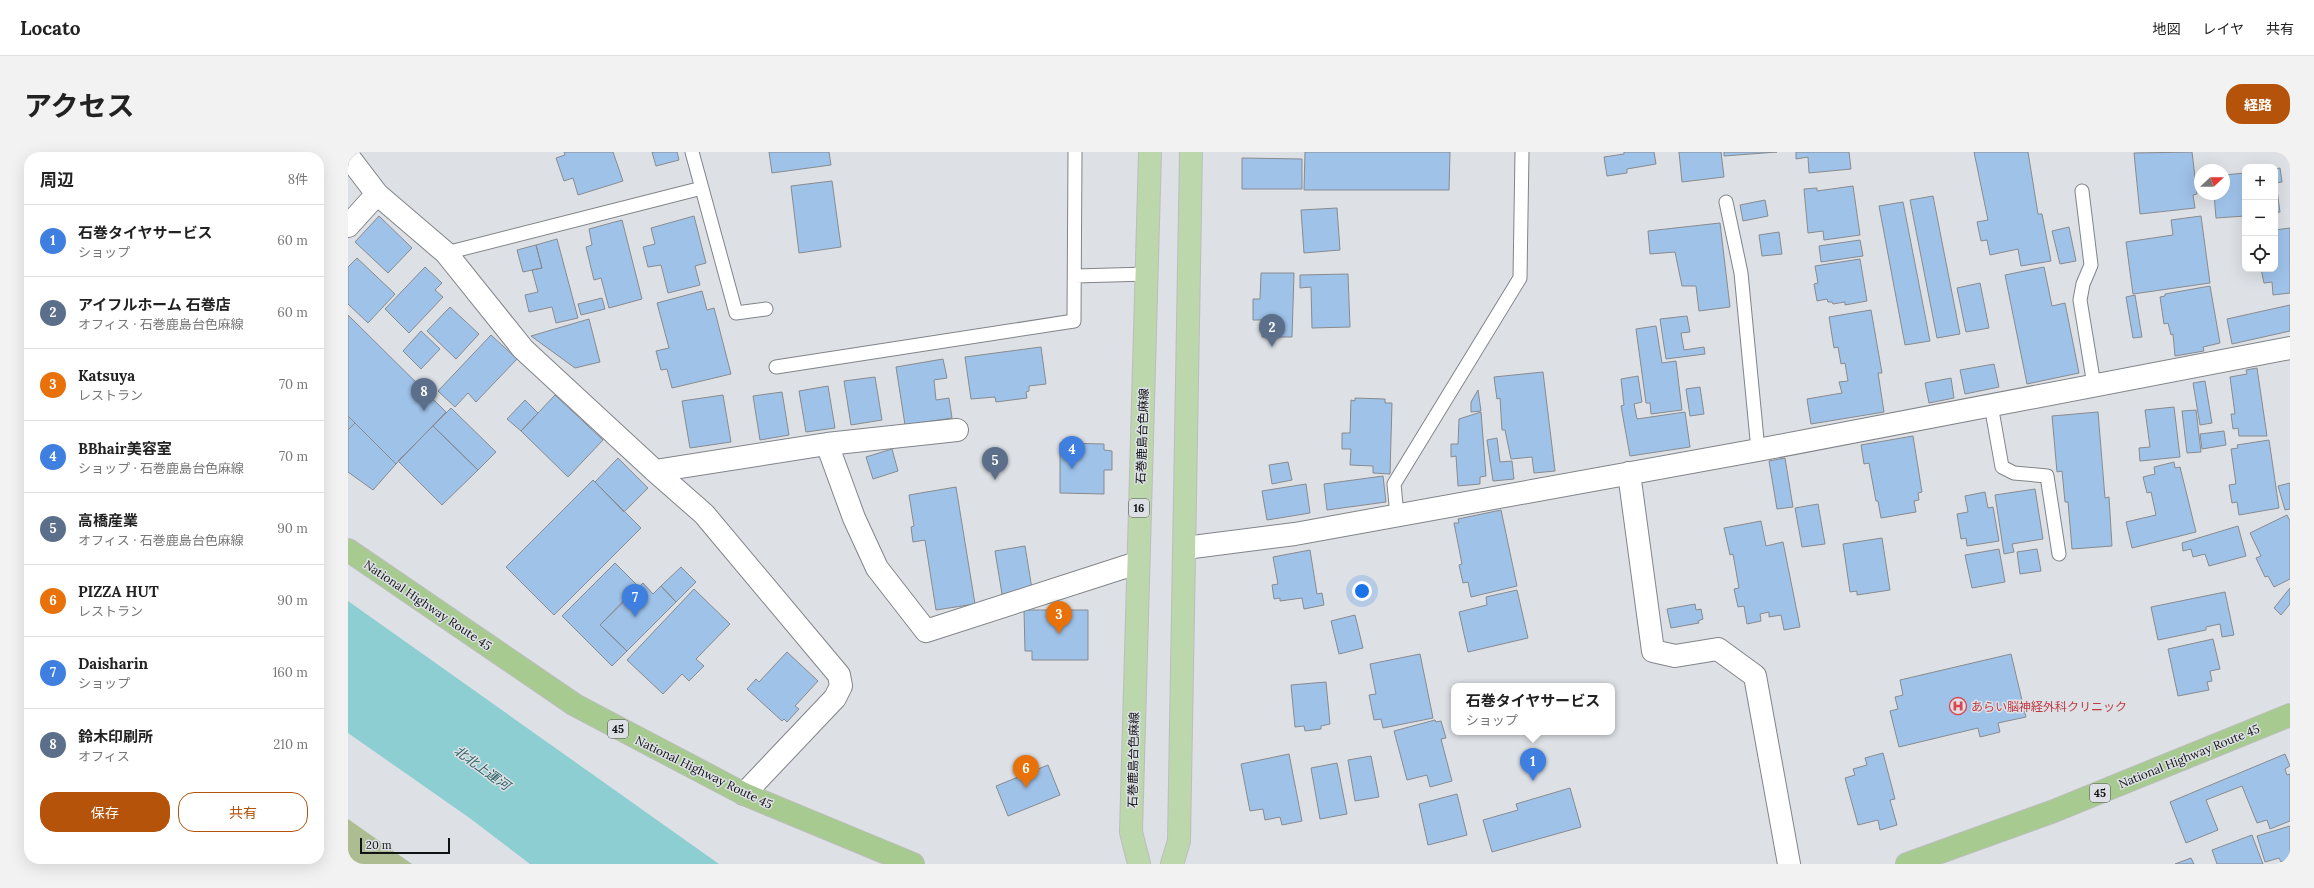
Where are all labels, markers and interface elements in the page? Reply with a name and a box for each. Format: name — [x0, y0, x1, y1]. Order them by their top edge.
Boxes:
text: Locato — [20, 16, 81, 40]
text: 地図 — [2152, 20, 2180, 38]
text: レイヤ — [2202, 20, 2244, 38]
text: 共有 — [2266, 20, 2294, 38]
button: 経路 — [2226, 84, 2290, 124]
text: アクセス — [24, 88, 135, 124]
north arrow — [2194, 164, 2230, 200]
map controls — [2242, 164, 2278, 272]
button: + — [2242, 164, 2278, 200]
text: 周辺 — [40, 169, 74, 191]
text: 8件 — [288, 171, 308, 188]
button: − — [2242, 200, 2278, 236]
text: 石巻タイヤサービス — [78, 223, 213, 242]
text: 1 — [50, 232, 56, 249]
text: 60 m — [277, 232, 308, 249]
button: locate — [2242, 236, 2278, 272]
text: ショップ — [78, 244, 130, 261]
text: アイフルホーム 石巻店 — [78, 295, 231, 314]
text: 2 — [50, 304, 56, 321]
text: 60 m — [277, 304, 308, 321]
pin: 2 — [1259, 314, 1285, 347]
text: オフィス · 石巻鹿島台色麻線 — [78, 316, 244, 333]
text: Katsuya — [78, 366, 135, 385]
text: 3 — [49, 376, 57, 393]
text: 70 m — [279, 376, 308, 393]
pin: 8 — [411, 378, 437, 411]
text: レストラン — [78, 387, 143, 404]
street label: 石巻鹿島台色麻線 — [1133, 388, 1151, 484]
pin: 4 — [1059, 436, 1085, 469]
text: BBhair美容室 — [78, 439, 172, 458]
pin: 5 — [982, 447, 1008, 480]
text: 4 — [49, 448, 57, 465]
text: 70 m — [279, 448, 308, 465]
text: ショップ · 石巻鹿島台色麻線 — [78, 460, 244, 477]
road number: 16 — [1129, 499, 1149, 517]
text: 高橋産業 — [78, 511, 138, 530]
text: 5 — [49, 520, 57, 537]
text: 90 m — [277, 520, 308, 537]
text: オフィス · 石巻鹿島台色麻線 — [78, 532, 244, 549]
street label: National Highway Route 45 — [361, 557, 495, 653]
your location — [1352, 581, 1372, 601]
text: PIZZA HUT — [78, 582, 159, 601]
pin: 7 — [622, 584, 648, 617]
text: 6 — [49, 592, 57, 609]
text: 90 m — [277, 592, 308, 609]
pin: 3 — [1046, 601, 1072, 634]
text: レストラン — [78, 603, 143, 620]
text: Daisharin — [78, 654, 148, 673]
text: 7 — [50, 664, 56, 681]
text: 160 m — [273, 664, 308, 681]
text: ショップ — [78, 675, 130, 692]
popup — [1451, 683, 1615, 735]
text: 石巻タイヤサービス — [1466, 691, 1600, 710]
hospital icon: あらい脳神経外科クリニック — [1948, 696, 1968, 716]
place label: あらい脳神経外科クリニック — [1971, 699, 2127, 714]
street label: 石巻鹿島台色麻線 — [1125, 712, 1141, 808]
text: ショップ — [1466, 712, 1518, 729]
road number: 45 — [608, 720, 628, 738]
street label: National Highway Route 45 — [2116, 721, 2262, 791]
text: 鈴木印刷所 — [78, 727, 153, 746]
street label: National Highway Route 45 — [633, 732, 775, 812]
text: 8 — [49, 736, 57, 753]
text: 210 m — [273, 736, 308, 753]
water label: 北北上運河 — [451, 742, 516, 796]
text: オフィス — [78, 748, 130, 765]
pin: 1 — [1520, 748, 1546, 781]
pin: 6 — [1013, 755, 1039, 788]
road number: 45 — [2090, 784, 2110, 802]
button: 保存 — [40, 792, 170, 832]
button: 共有 — [178, 792, 308, 832]
scale bar — [360, 836, 450, 855]
text: 20 m — [366, 838, 391, 852]

